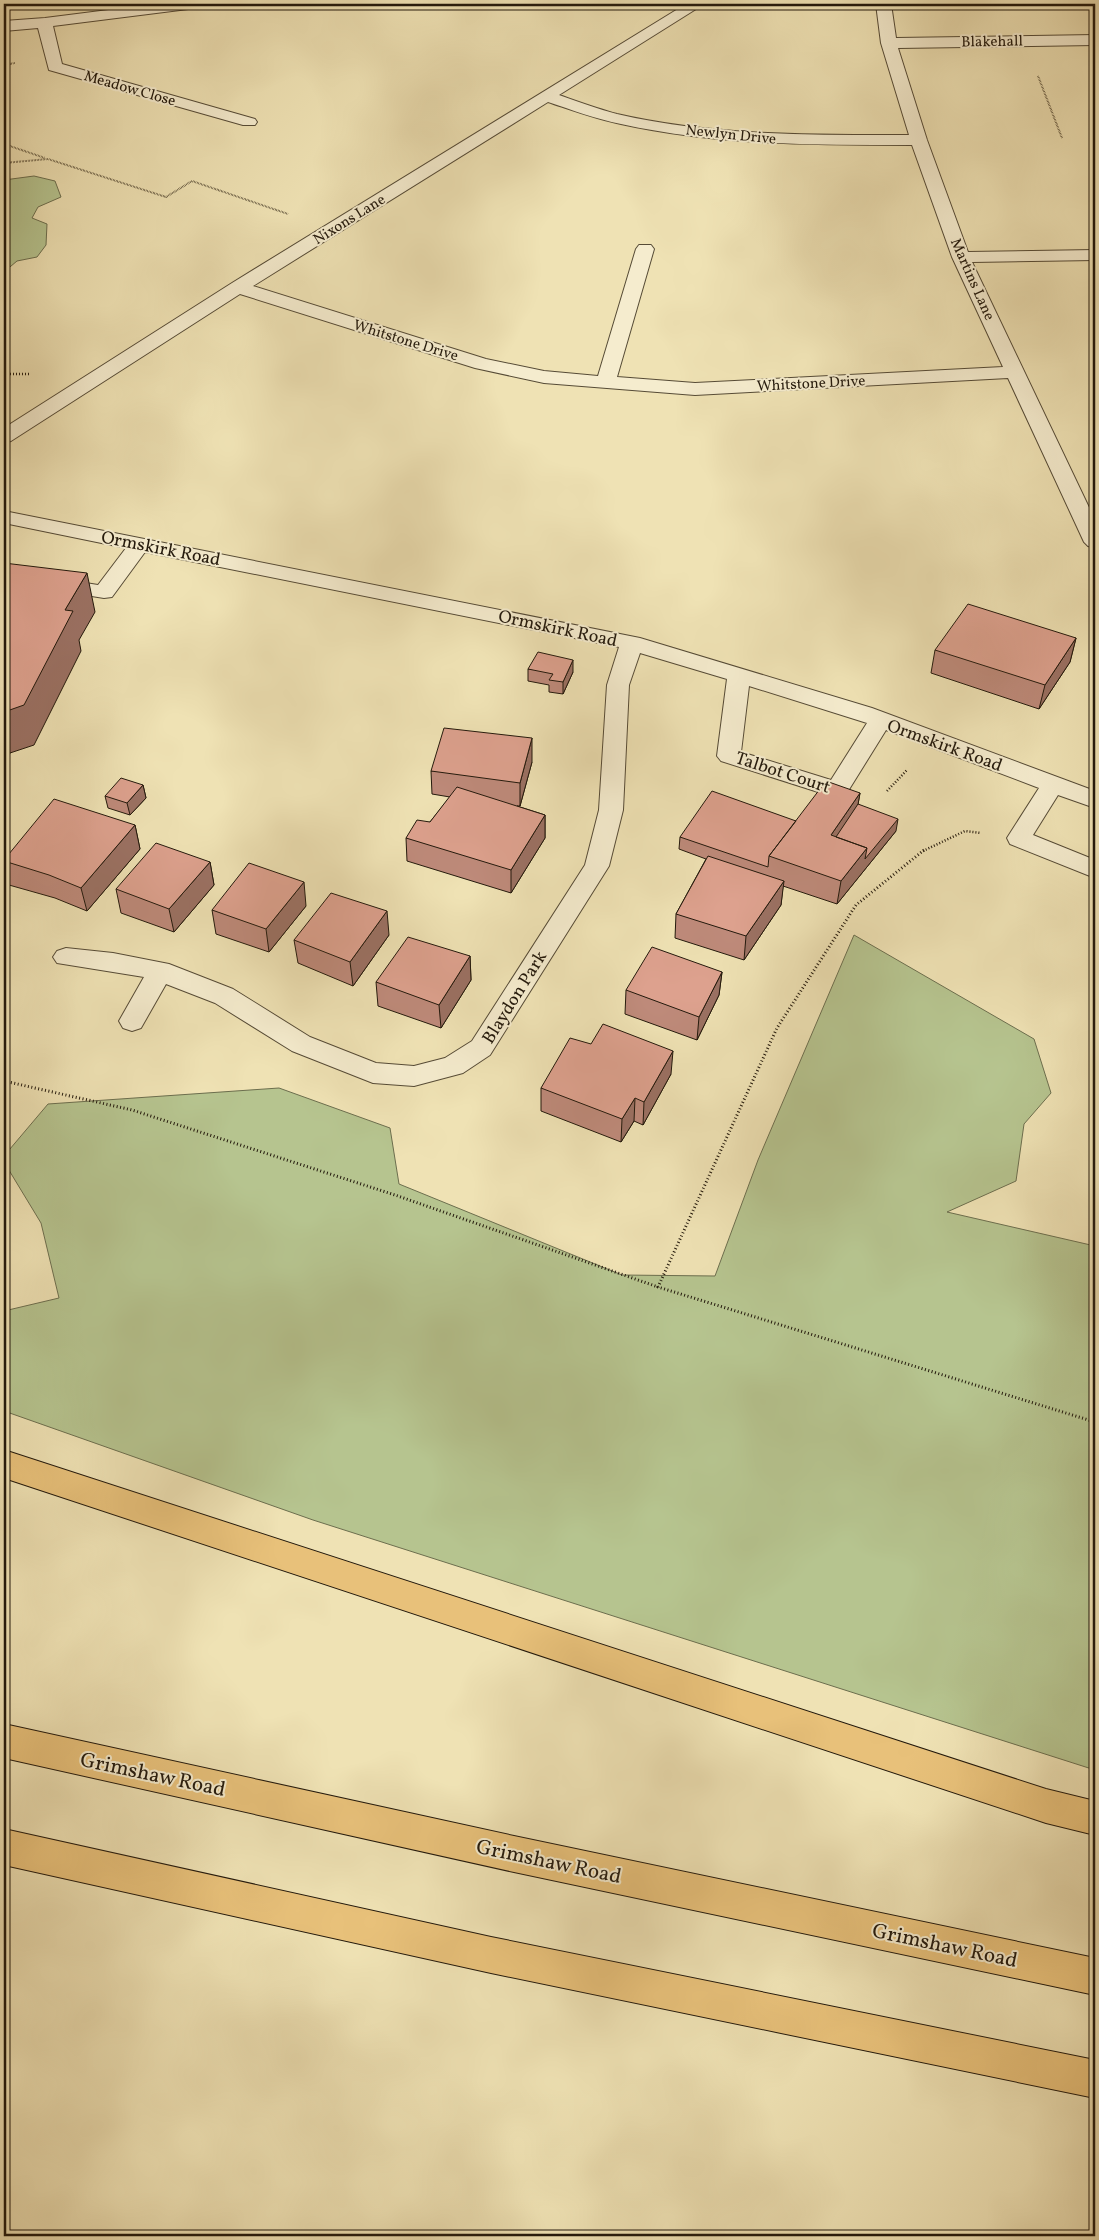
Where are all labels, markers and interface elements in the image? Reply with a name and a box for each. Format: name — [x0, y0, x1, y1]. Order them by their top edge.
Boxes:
street label: Blakehall — [961, 31, 1023, 54]
street label: Meadow Close — [81, 66, 178, 113]
street label: Newlyn Drive — [685, 120, 777, 151]
street label: Nixons Lane — [310, 190, 390, 251]
street label: Martins Lane — [944, 235, 999, 324]
street label: Whitstone Drive — [350, 315, 461, 367]
street label: Whitstone Drive — [756, 371, 866, 398]
street label: Ormskirk Road — [99, 526, 223, 573]
street label: Ormskirk Road — [496, 605, 620, 654]
street label: Ormskirk Road — [883, 714, 1006, 779]
street label: Talbot Court — [732, 746, 833, 801]
street label: Blaydon Park — [477, 946, 554, 1049]
street label: Grimshaw Road — [77, 1746, 228, 1805]
street label: Grimshaw Road — [473, 1833, 624, 1892]
street label: Grimshaw Road — [869, 1917, 1020, 1976]

